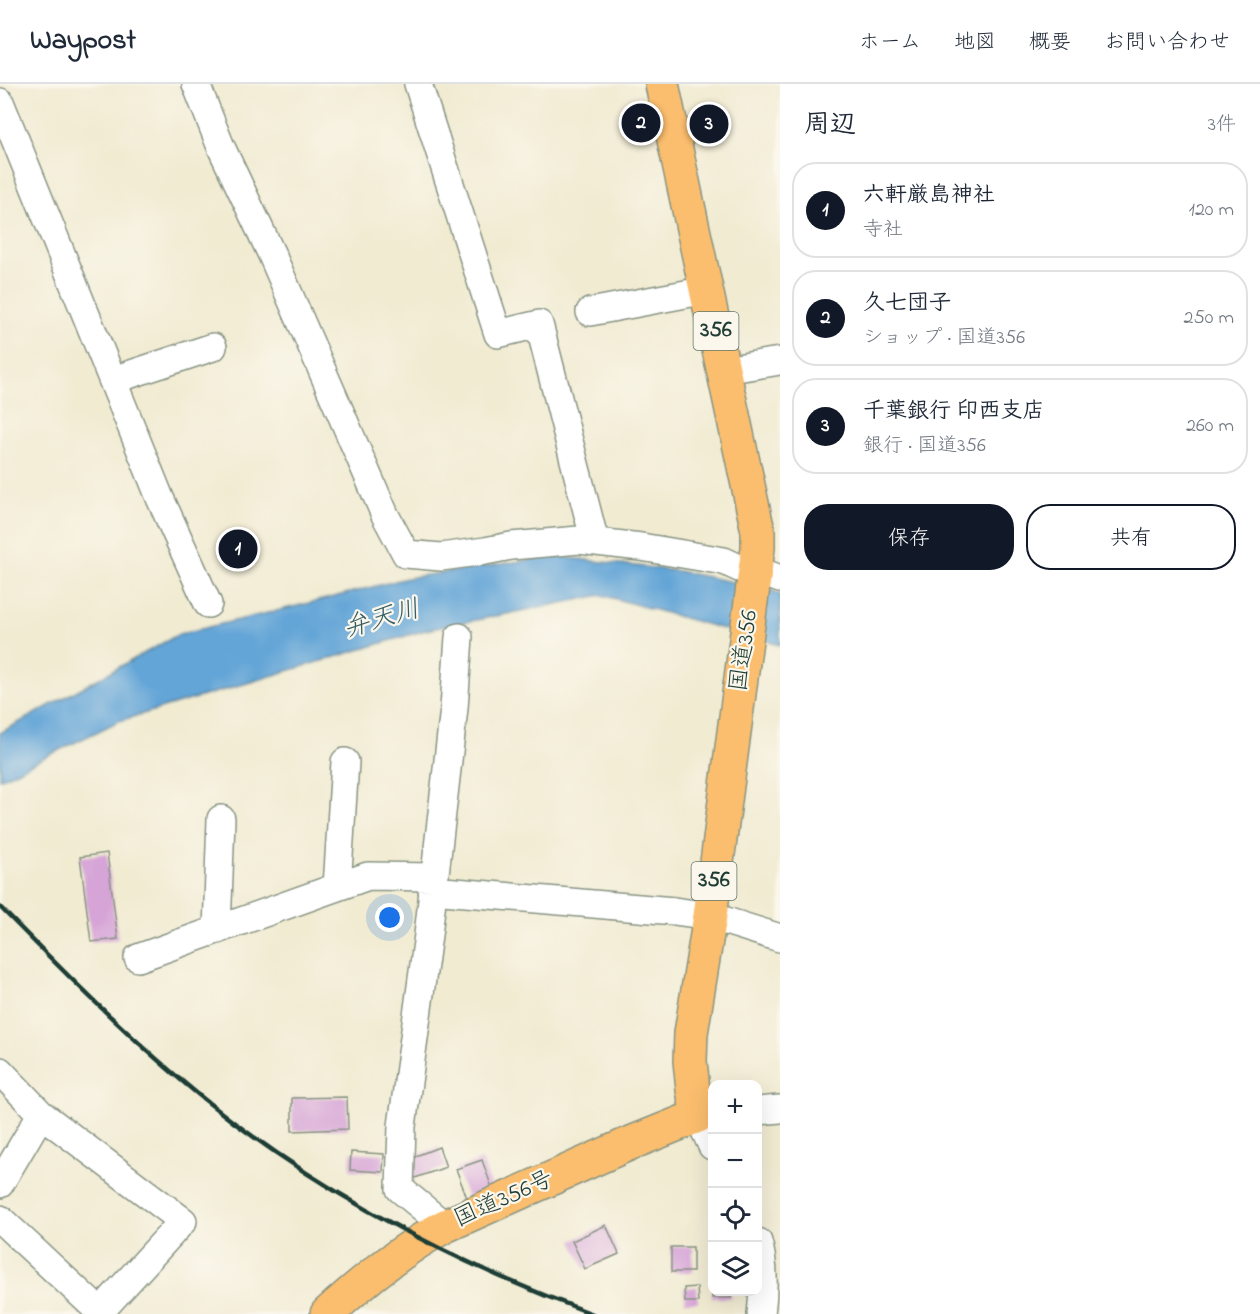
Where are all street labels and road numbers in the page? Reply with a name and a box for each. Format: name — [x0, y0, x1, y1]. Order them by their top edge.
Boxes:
road number: 356 — [694, 312, 738, 350]
street label: 国道356 — [722, 607, 768, 694]
road number: 356 — [692, 862, 736, 900]
street label: 国道356号 — [448, 1162, 560, 1238]

